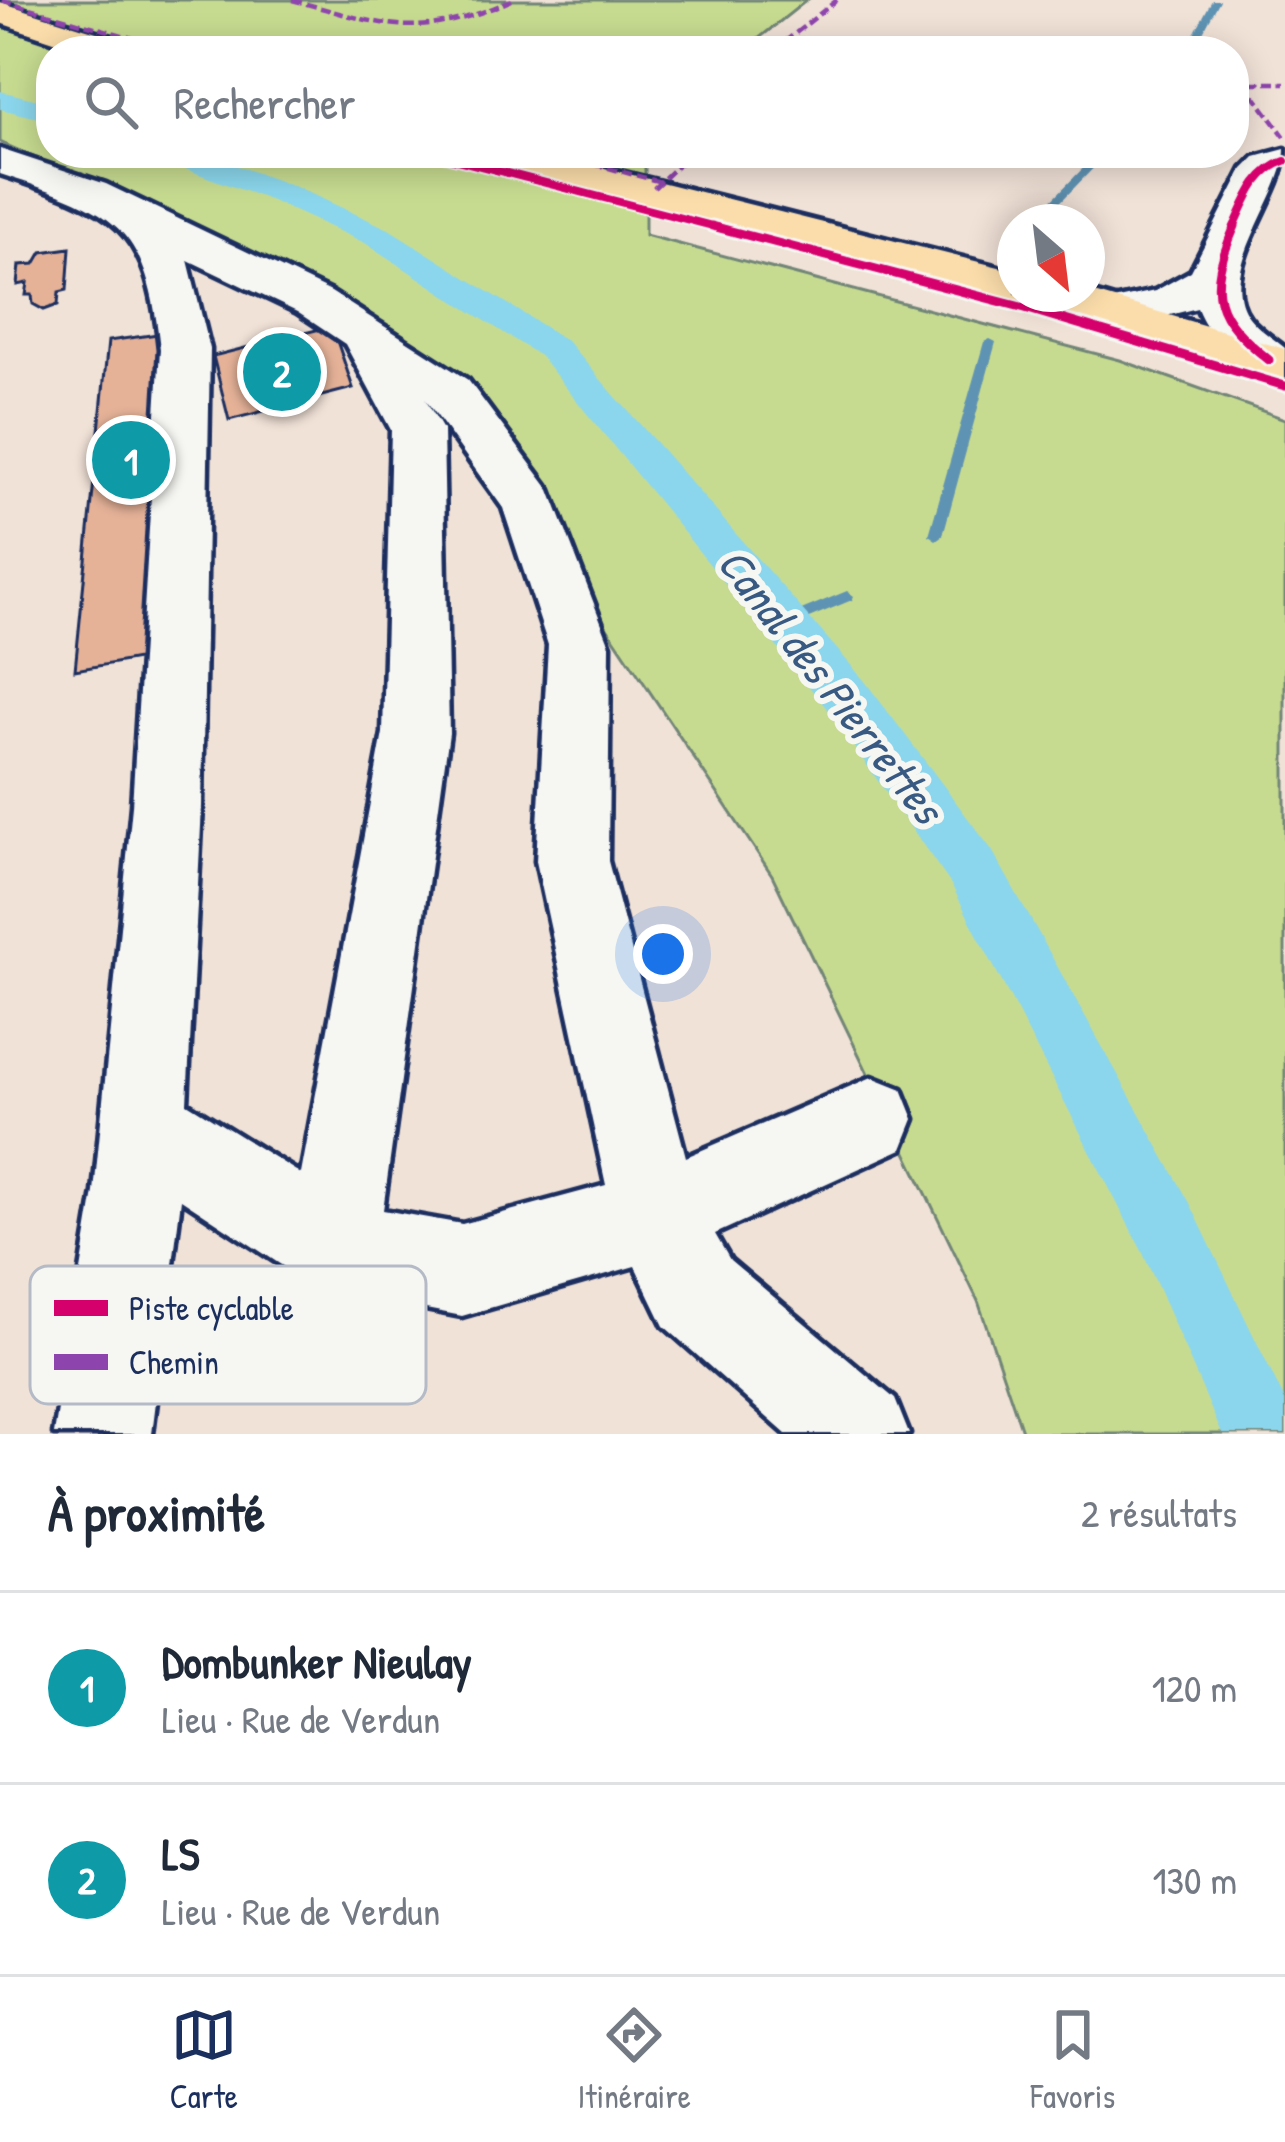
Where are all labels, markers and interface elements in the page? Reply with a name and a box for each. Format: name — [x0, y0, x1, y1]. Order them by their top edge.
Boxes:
search box — [36, 36, 1249, 168]
icon: search — [78, 69, 144, 135]
text: Rechercher — [174, 72, 356, 133]
north arrow — [997, 204, 1105, 312]
pin: 2 — [243, 327, 321, 417]
pin: 1 — [92, 415, 170, 505]
water label: Canal des Pierrettes — [705, 534, 961, 838]
your location — [633, 924, 693, 984]
legend — [30, 1266, 426, 1404]
text: Piste cyclable — [129, 1286, 294, 1331]
text: Chemin — [129, 1340, 219, 1384]
text: À proximité — [48, 1478, 265, 1547]
text: 2 résultats — [1081, 1486, 1237, 1539]
text: Dombunker Nieulay — [162, 1631, 472, 1692]
text: 1 — [80, 1661, 94, 1714]
text: 120 m — [1152, 1661, 1237, 1714]
text: Lieu · Rue de Verdun — [162, 1692, 441, 1745]
text: LS — [162, 1823, 199, 1884]
text: 2 — [78, 1853, 96, 1906]
text: 130 m — [1152, 1853, 1237, 1906]
text: Lieu · Rue de Verdun — [162, 1884, 441, 1937]
tab: Carte — [170, 2002, 238, 2118]
tab: Itinéraire — [578, 2002, 691, 2118]
tab: Favoris — [1031, 2002, 1115, 2118]

